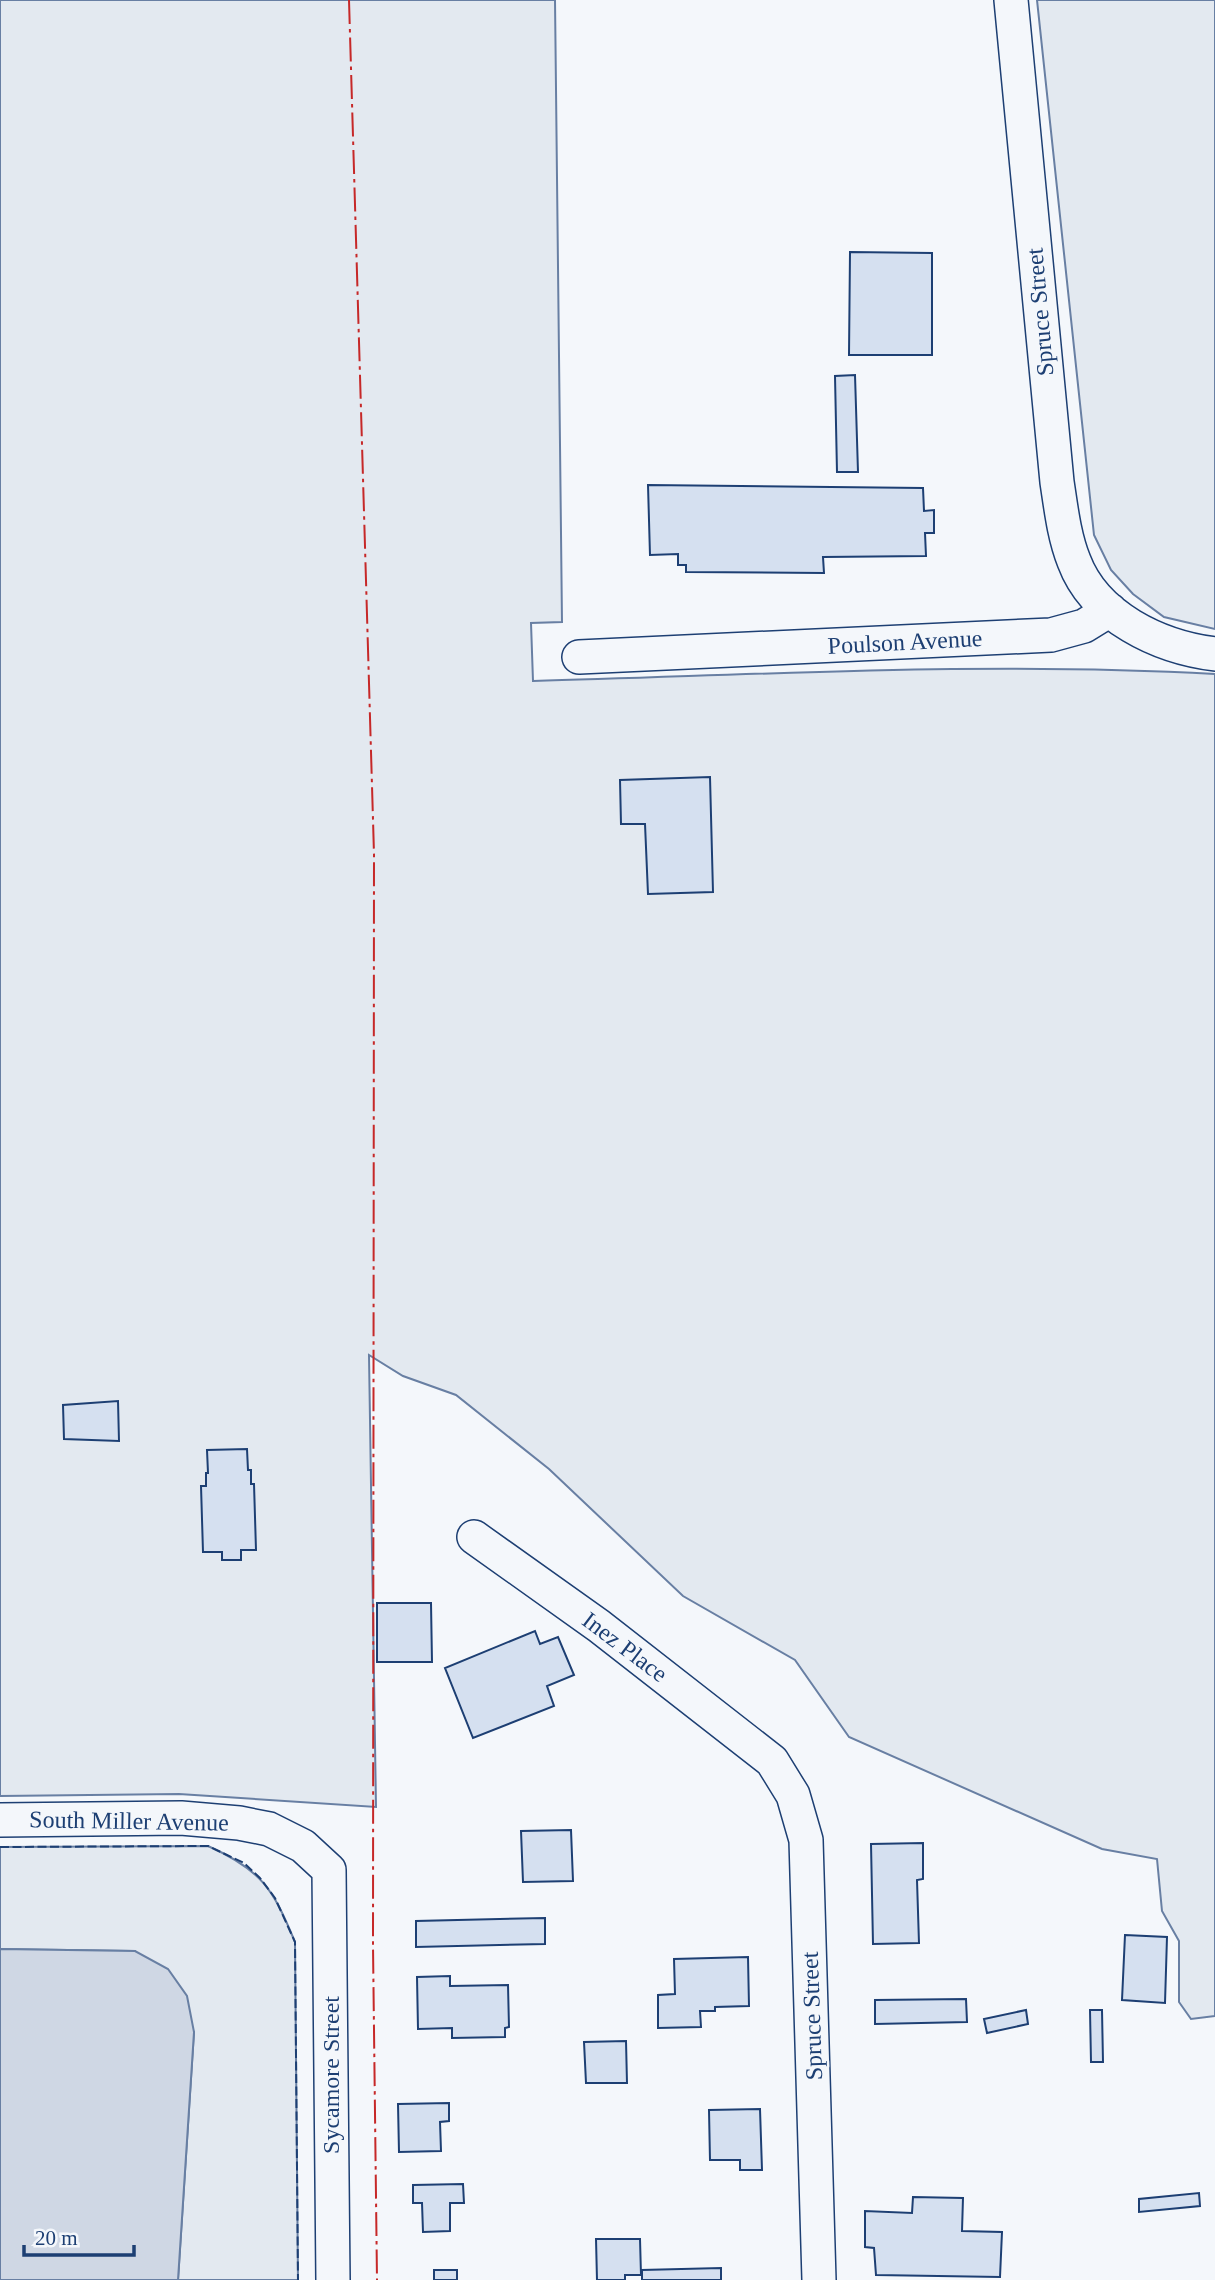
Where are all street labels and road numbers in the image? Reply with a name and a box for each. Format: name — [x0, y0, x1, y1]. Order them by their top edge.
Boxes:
street label: Spruce Street — [1021, 246, 1059, 377]
street label: Poulson Avenue — [827, 625, 983, 659]
street label: Inez Place — [578, 1607, 672, 1687]
street label: South Miller Avenue — [29, 1806, 229, 1836]
street label: Spruce Street — [797, 1951, 827, 2081]
street label: Sycamore Street — [318, 1996, 344, 2154]

